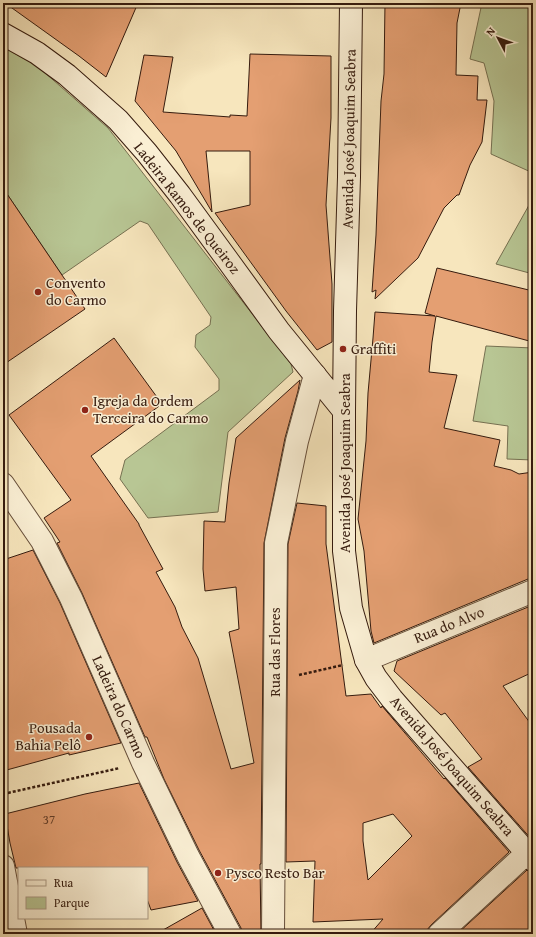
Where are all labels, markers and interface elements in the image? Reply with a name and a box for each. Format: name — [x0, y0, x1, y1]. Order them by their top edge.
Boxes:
north arrow — [478, 18, 518, 58]
text: N — [482, 23, 499, 39]
street label: Avenida José Joaquim Seabra — [336, 49, 361, 229]
street label: Ladeira Ramos de Queiroz — [129, 137, 246, 278]
place label: Convento do Carmo — [46, 272, 107, 310]
marker: Convento do Carmo — [33, 287, 43, 297]
place label: Graffiti — [351, 338, 396, 359]
marker: Graffiti — [338, 344, 348, 354]
street label: Avenida José Joaquim Seabra — [334, 373, 355, 553]
place label: Igreja da Ordem Terceira do Carmo — [93, 390, 209, 428]
marker: Igreja da Ordem Terceira do Carmo — [80, 405, 90, 415]
street label: Rua do Alvo — [410, 601, 487, 648]
street label: Rua das Flores — [264, 607, 285, 697]
street label: Ladeira do Carmo — [87, 652, 152, 762]
street label: Avenida José Joaquim Seabra — [385, 691, 519, 840]
place label: Pousada Bahia Pelô — [15, 717, 81, 755]
marker: Pousada Bahia Pelô — [84, 732, 94, 742]
house number: 37 — [43, 810, 55, 829]
place label: Pysco Resto Bar — [226, 862, 325, 883]
legend — [18, 867, 148, 919]
marker: Pysco Resto Bar — [213, 868, 223, 878]
text: Rua — [54, 874, 73, 891]
text: Parque — [54, 894, 90, 911]

